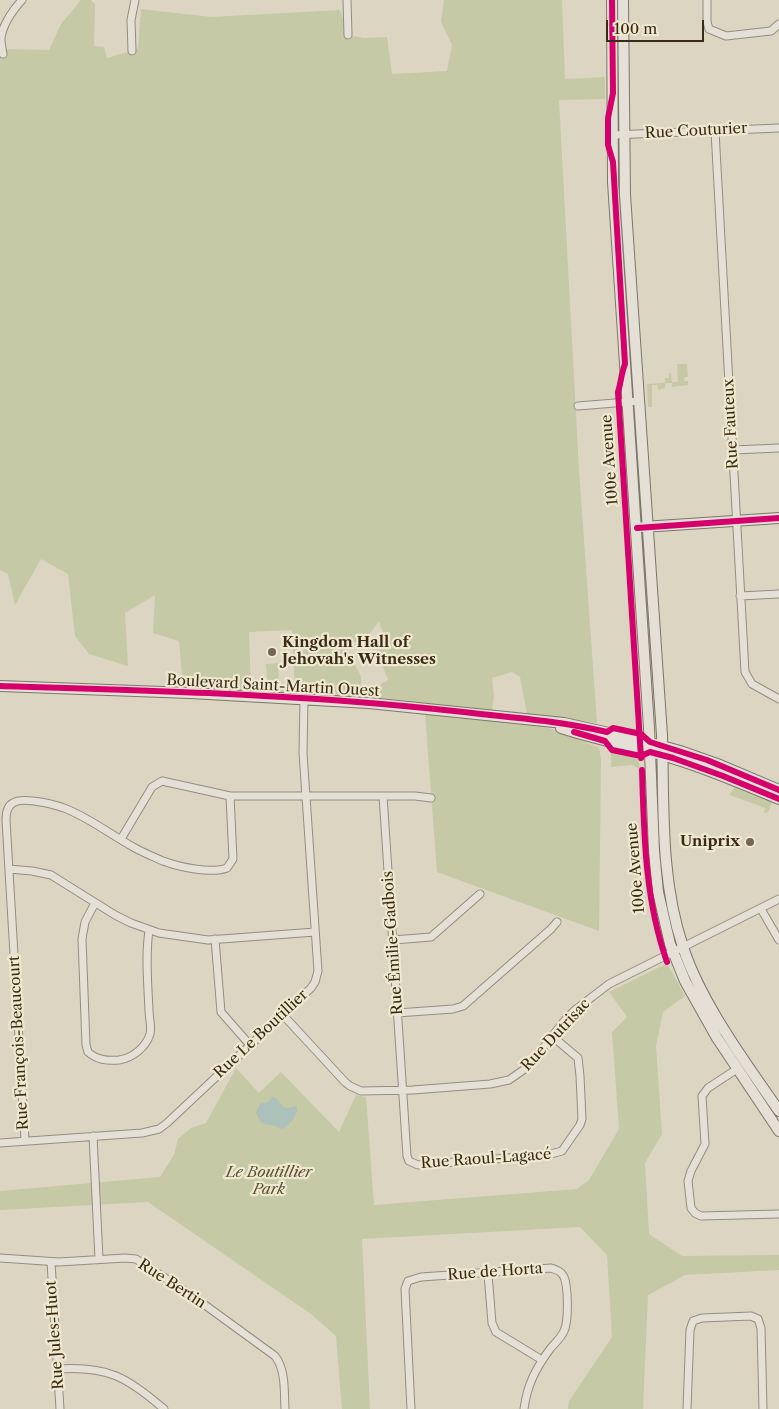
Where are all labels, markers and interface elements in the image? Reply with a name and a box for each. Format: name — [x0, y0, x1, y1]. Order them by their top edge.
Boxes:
scale bar — [609, 10, 706, 42]
text: 100 m — [614, 19, 657, 38]
street label: Rue Couturier — [644, 119, 748, 143]
street label: Rue Fauteux — [720, 378, 742, 470]
street label: 100e Avenue — [598, 414, 622, 506]
place label: Kingdom Hall of Jehovah's Witnesses — [282, 634, 436, 669]
marker: Kingdom Hall of Jehovah's Witnesses — [266, 646, 278, 658]
street label: Boulevard Saint-Martin Ouest — [166, 671, 380, 701]
street label: 100e Avenue — [623, 822, 649, 914]
place label: Uniprix — [680, 833, 740, 851]
marker: Uniprix — [744, 836, 756, 848]
street label: Rue Émilie-Gadbois — [379, 870, 407, 1016]
street label: Rue François-Beaucourt — [5, 955, 33, 1131]
street label: Rue Le Boutillier — [210, 986, 312, 1082]
street label: Rue Dutrisac — [518, 995, 594, 1075]
street label: Rue Raoul-Lagacé — [420, 1145, 552, 1173]
park label: Le Boutillier Park — [226, 1164, 312, 1199]
street label: Rue Bertin — [135, 1255, 209, 1313]
street label: Rue de Horta — [447, 1260, 543, 1284]
street label: Rue Jules-Huot — [42, 1280, 68, 1390]

